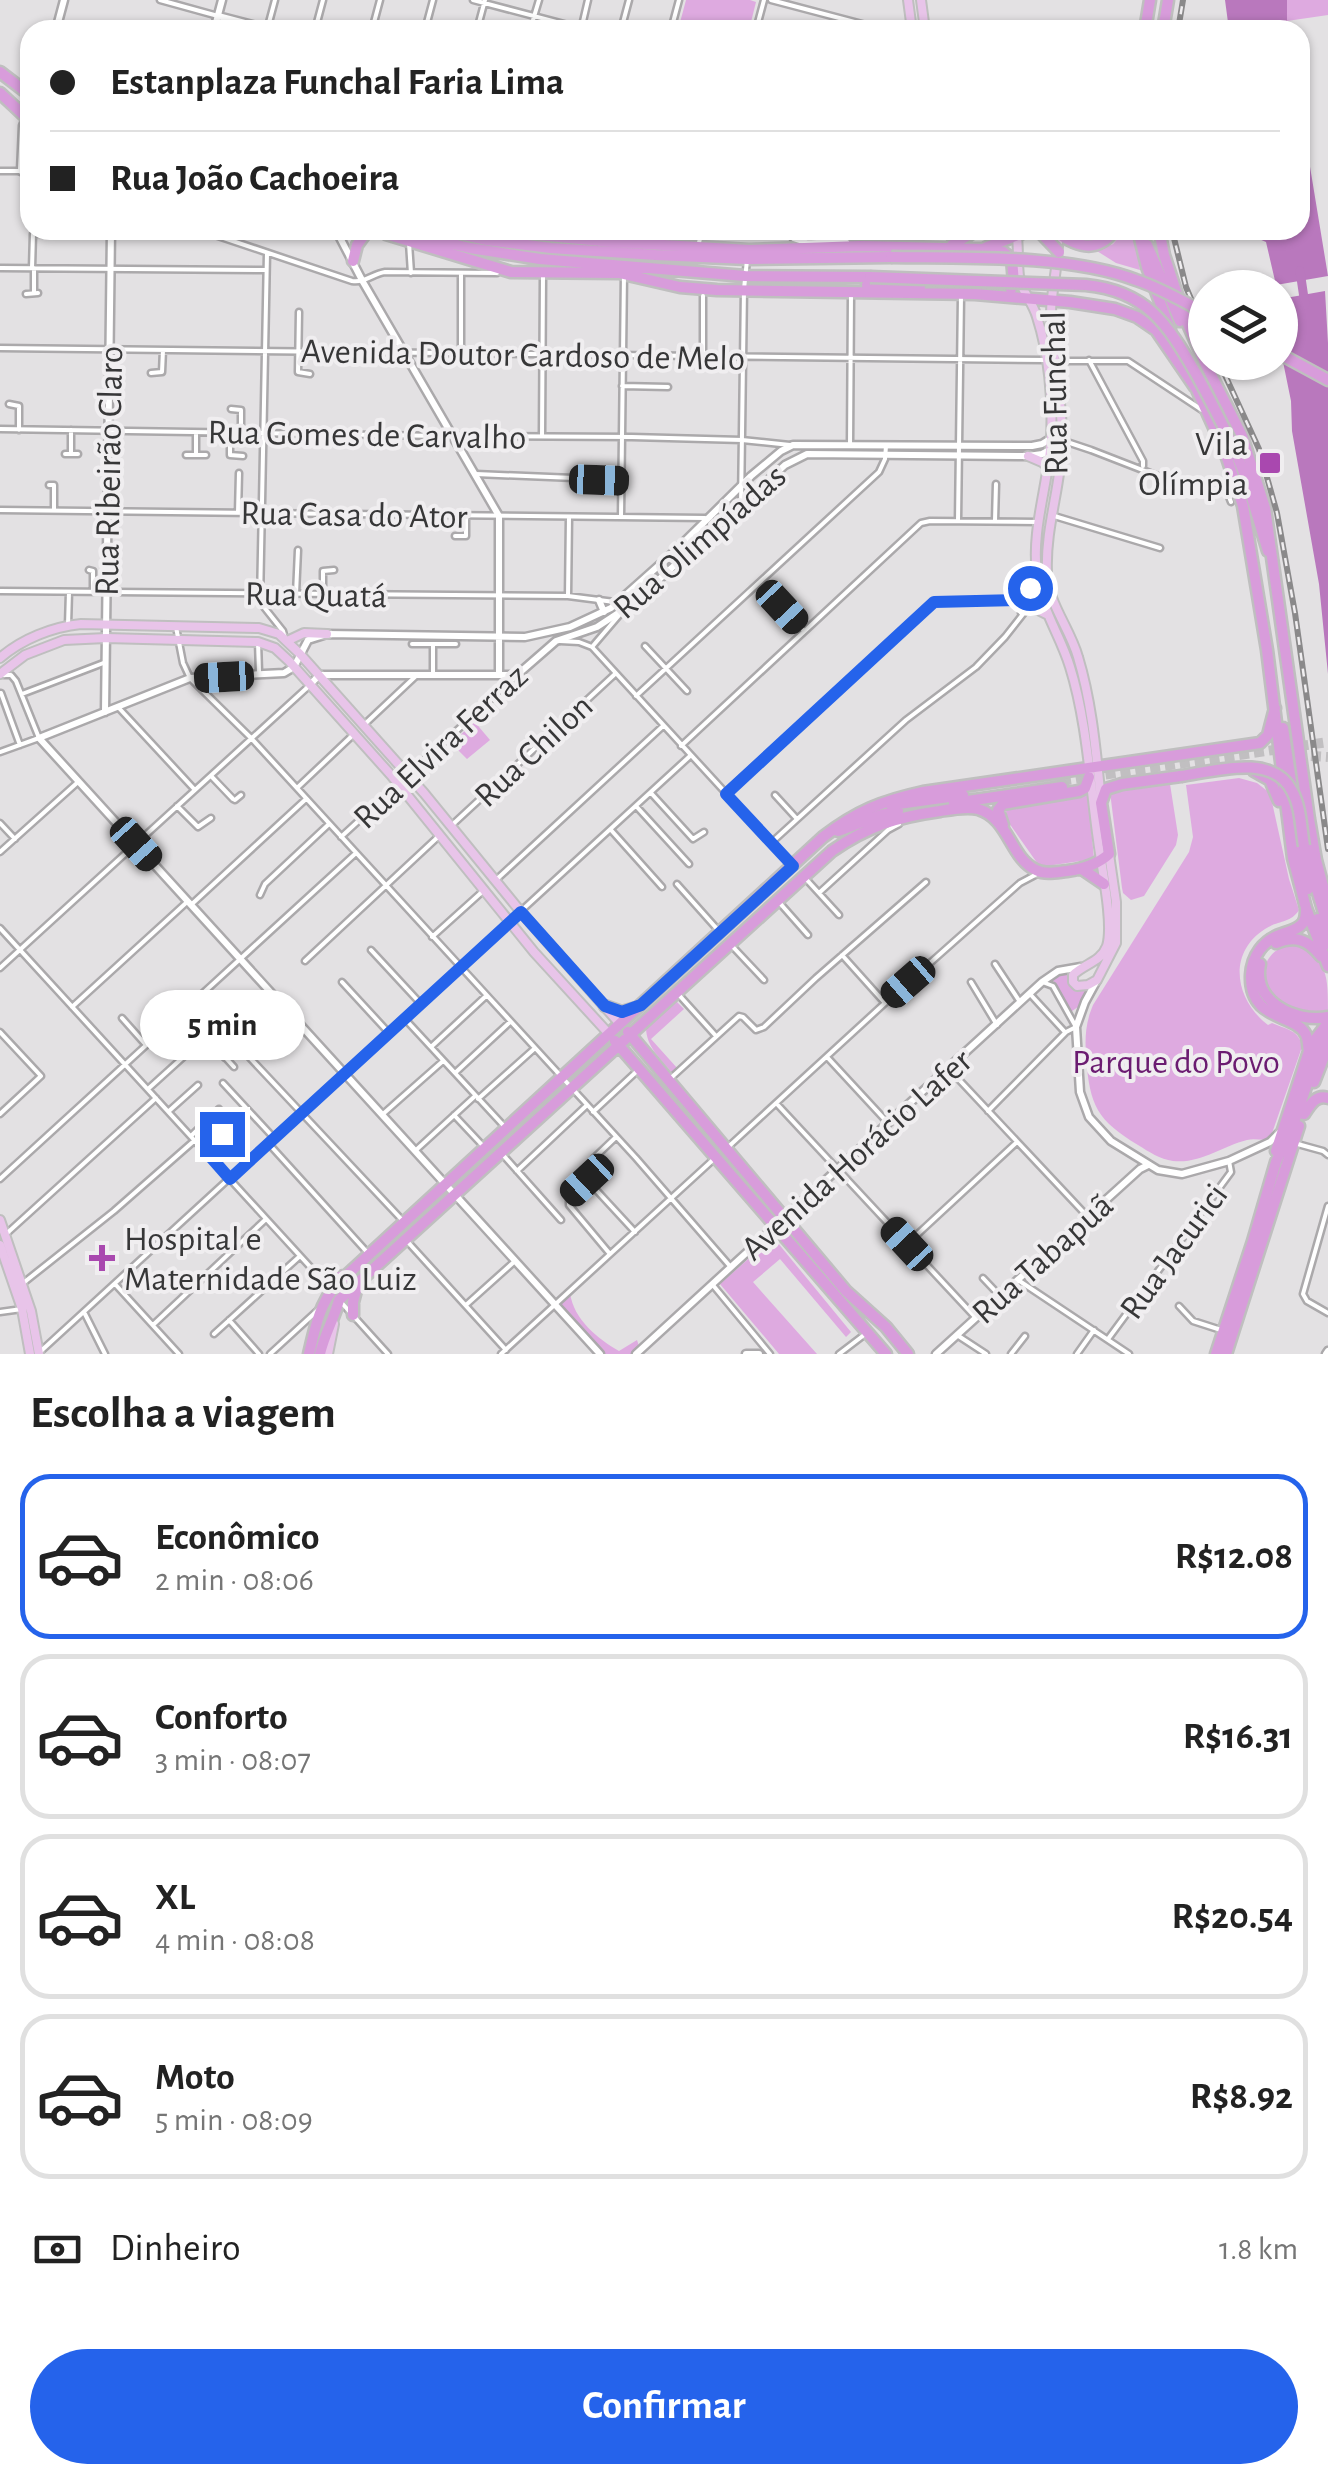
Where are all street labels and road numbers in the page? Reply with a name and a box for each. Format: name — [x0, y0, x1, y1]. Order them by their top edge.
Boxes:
street label: Rua Funchal — [1037, 311, 1074, 475]
street label: Avenida Doutor Cardoso de Melo — [301, 334, 745, 377]
street label: Rua Ribeirão Claro — [90, 346, 129, 596]
street label: Rua Gomes de Carvalho — [207, 415, 527, 456]
street label: Rua Olimpíadas — [607, 458, 793, 626]
street label: Rua Casa do Ator — [240, 496, 469, 535]
street label: Rua Quatá — [245, 577, 387, 614]
street label: Rua Elvira Ferraz — [348, 658, 535, 836]
street label: Rua Chilon — [468, 688, 600, 814]
street label: Avenida Horácio Lafer — [735, 1042, 979, 1267]
street label: Rua Jacurici — [1114, 1178, 1235, 1326]
street label: Rua Tabapuã — [966, 1187, 1120, 1331]

